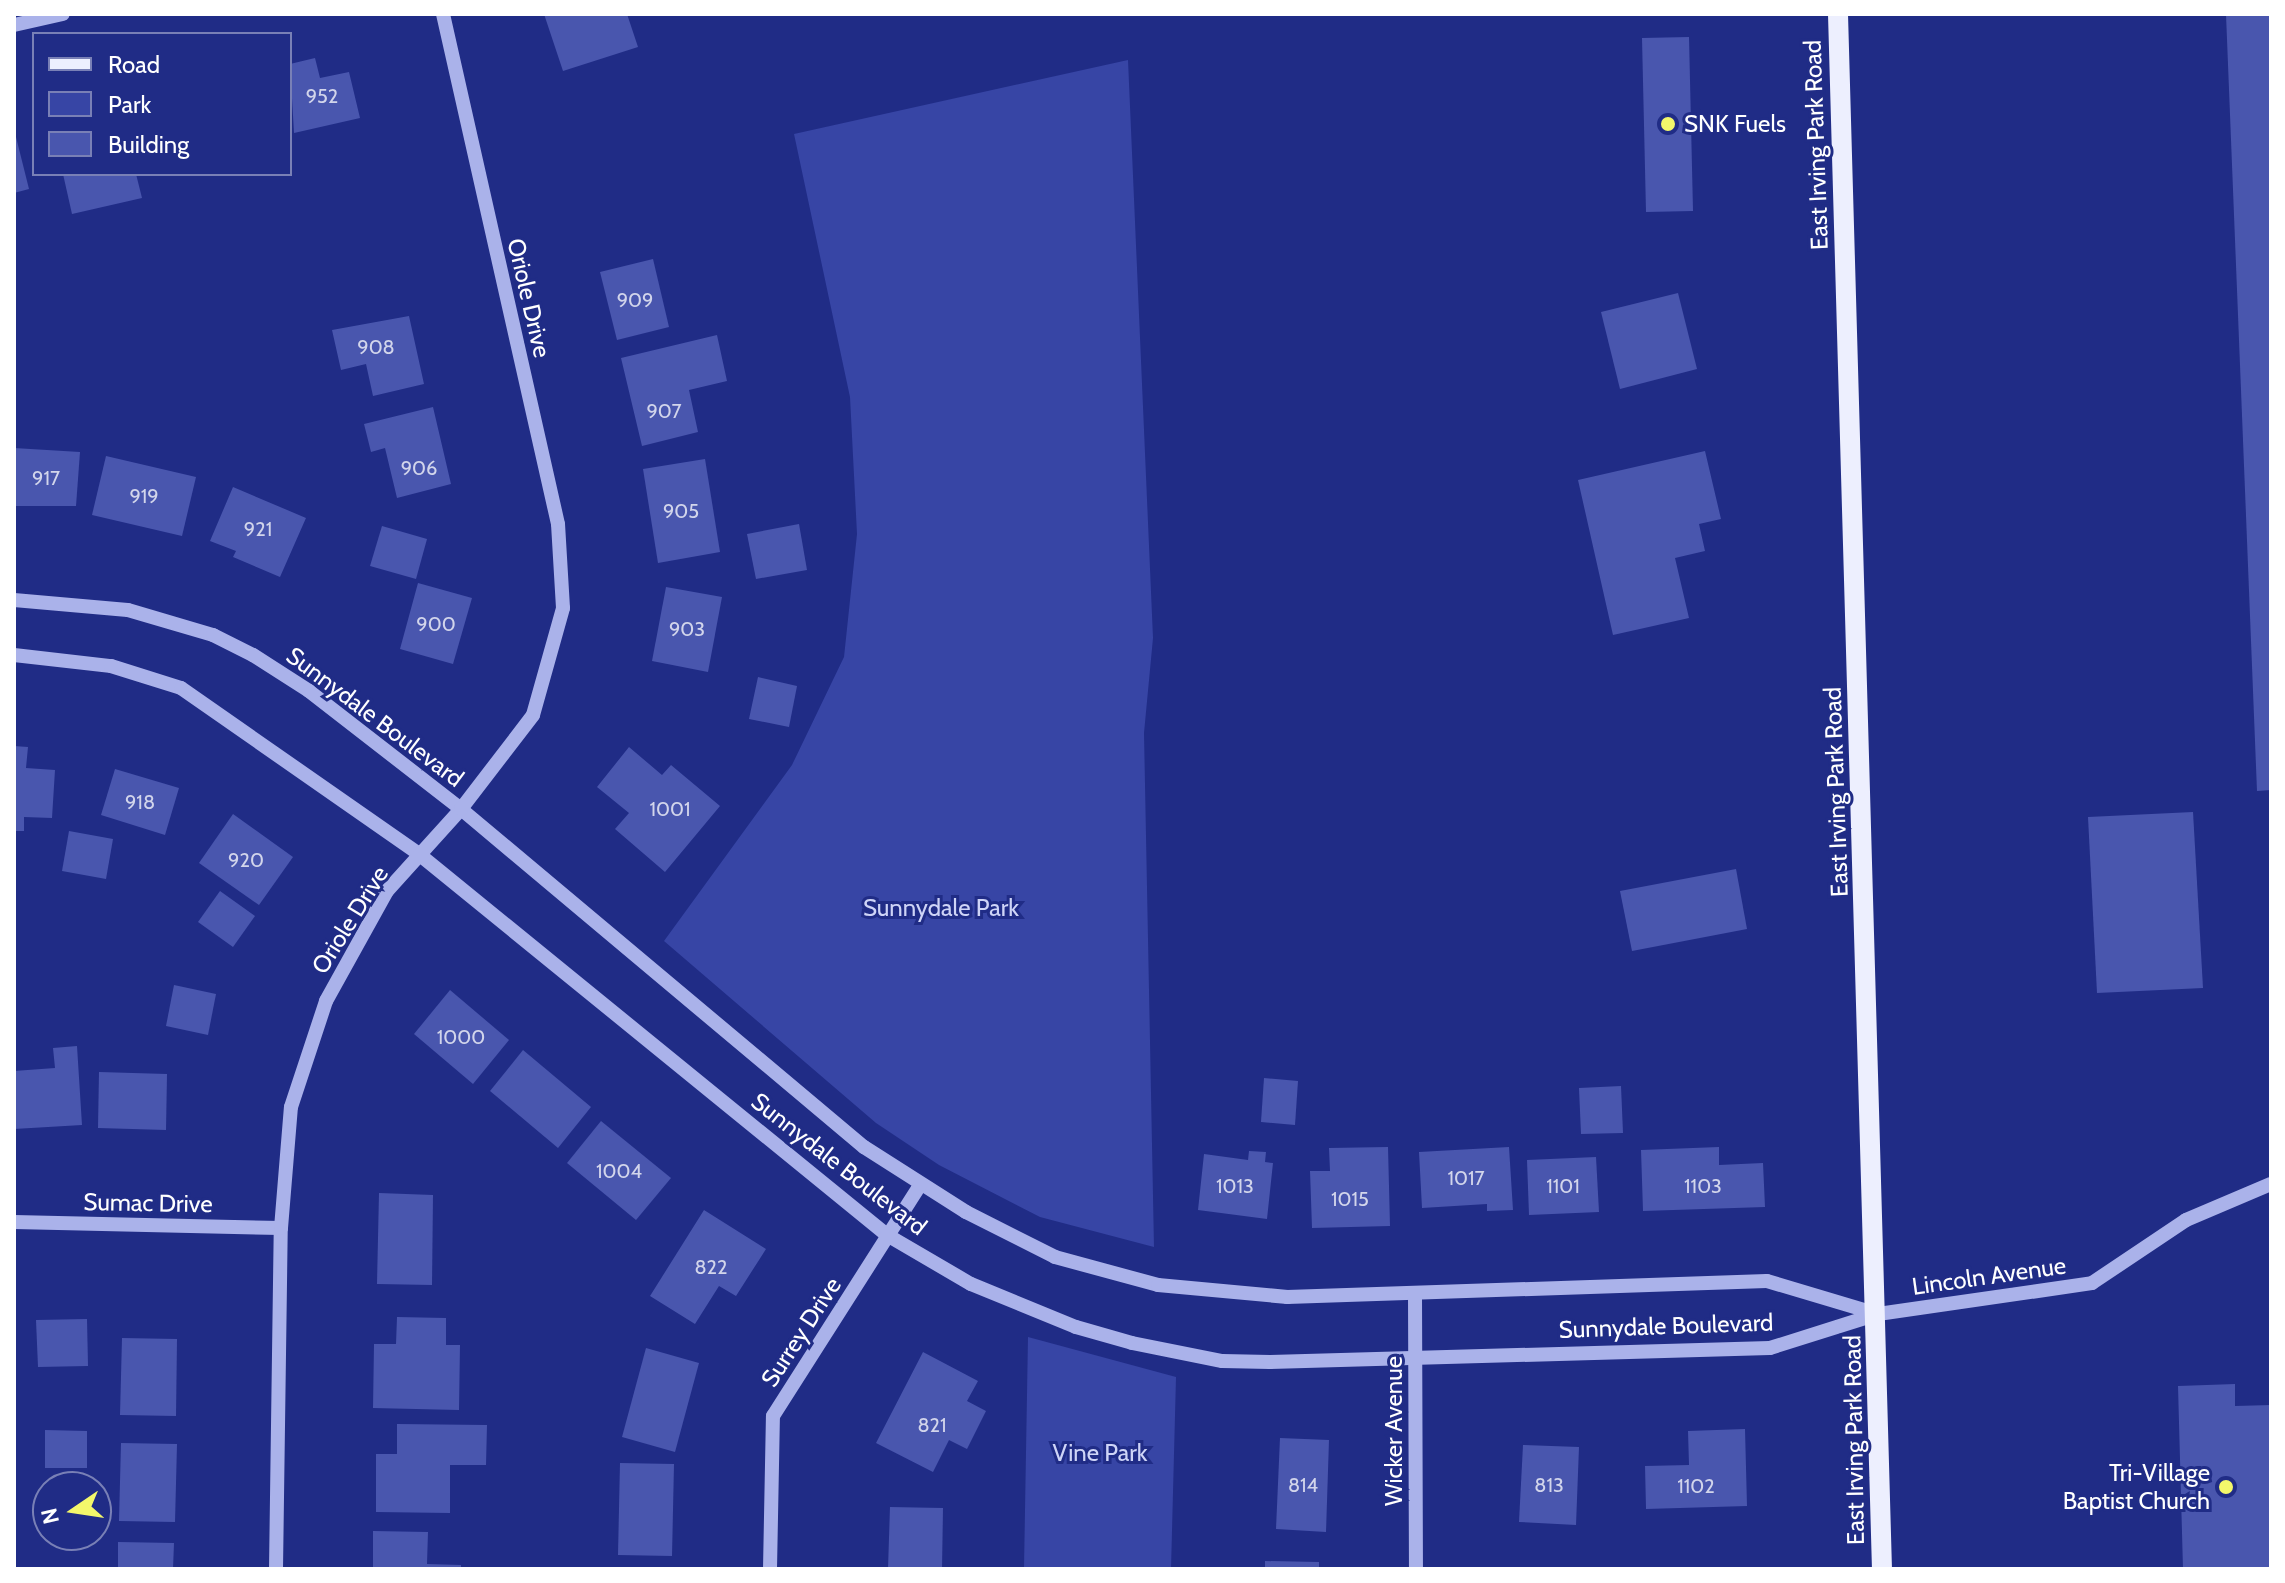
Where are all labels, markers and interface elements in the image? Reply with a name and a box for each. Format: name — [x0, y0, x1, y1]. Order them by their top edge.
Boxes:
legend — [32, 32, 292, 176]
street label: East Irving Park Road — [1798, 40, 1834, 250]
text: Road — [108, 50, 160, 79]
house number: 952 — [306, 84, 338, 108]
text: Park — [108, 90, 151, 119]
place label: SNK Fuels — [1684, 110, 1786, 138]
marker: SNK Fuels — [1659, 115, 1677, 133]
text: Building — [108, 130, 189, 159]
street label: Oriole Drive — [501, 236, 557, 360]
house number: 909 — [617, 288, 653, 312]
house number: 908 — [357, 335, 395, 359]
house number: 907 — [646, 399, 682, 423]
house number: 906 — [401, 456, 437, 480]
house number: 917 — [32, 466, 60, 490]
house number: 919 — [129, 484, 159, 508]
house number: 905 — [663, 499, 699, 523]
house number: 921 — [244, 517, 272, 541]
house number: 900 — [416, 612, 456, 636]
house number: 903 — [669, 617, 705, 641]
street label: Sunnydale Boulevard — [281, 641, 469, 793]
street label: East Irving Park Road — [1818, 687, 1854, 897]
house number: 918 — [125, 790, 155, 814]
house number: 1001 — [650, 797, 690, 821]
house number: 920 — [228, 848, 264, 872]
street label: Oriole Drive — [306, 861, 394, 979]
park label: Sunnydale Park — [863, 894, 1019, 922]
house number: 1000 — [437, 1025, 485, 1049]
street label: Sunnydale Boulevard — [746, 1087, 932, 1241]
house number: 1004 — [596, 1159, 642, 1183]
house number: 1017 — [1447, 1166, 1485, 1190]
house number: 1013 — [1216, 1174, 1254, 1198]
house number: 1101 — [1546, 1174, 1580, 1198]
house number: 1103 — [1684, 1174, 1722, 1198]
street label: Sumac Drive — [83, 1187, 213, 1219]
house number: 1015 — [1331, 1187, 1369, 1211]
street label: Lincoln Avenue — [1910, 1251, 2068, 1301]
house number: 822 — [694, 1255, 728, 1279]
street label: Surrey Drive — [755, 1272, 847, 1392]
street label: Sunnydale Boulevard — [1558, 1308, 1774, 1344]
street label: East Irving Park Road — [1838, 1335, 1870, 1545]
street label: Wicker Avenue — [1380, 1356, 1408, 1506]
house number: 821 — [917, 1413, 947, 1437]
park label: Vine Park — [1052, 1439, 1148, 1467]
place label: Tri-Village Baptist Church — [2063, 1459, 2210, 1515]
north arrow — [32, 1471, 112, 1551]
house number: 814 — [1288, 1473, 1318, 1497]
house number: 813 — [1534, 1473, 1564, 1497]
house number: 1102 — [1677, 1474, 1715, 1498]
marker: Tri-Village Baptist Church — [2217, 1478, 2235, 1496]
text: N — [35, 1505, 65, 1527]

